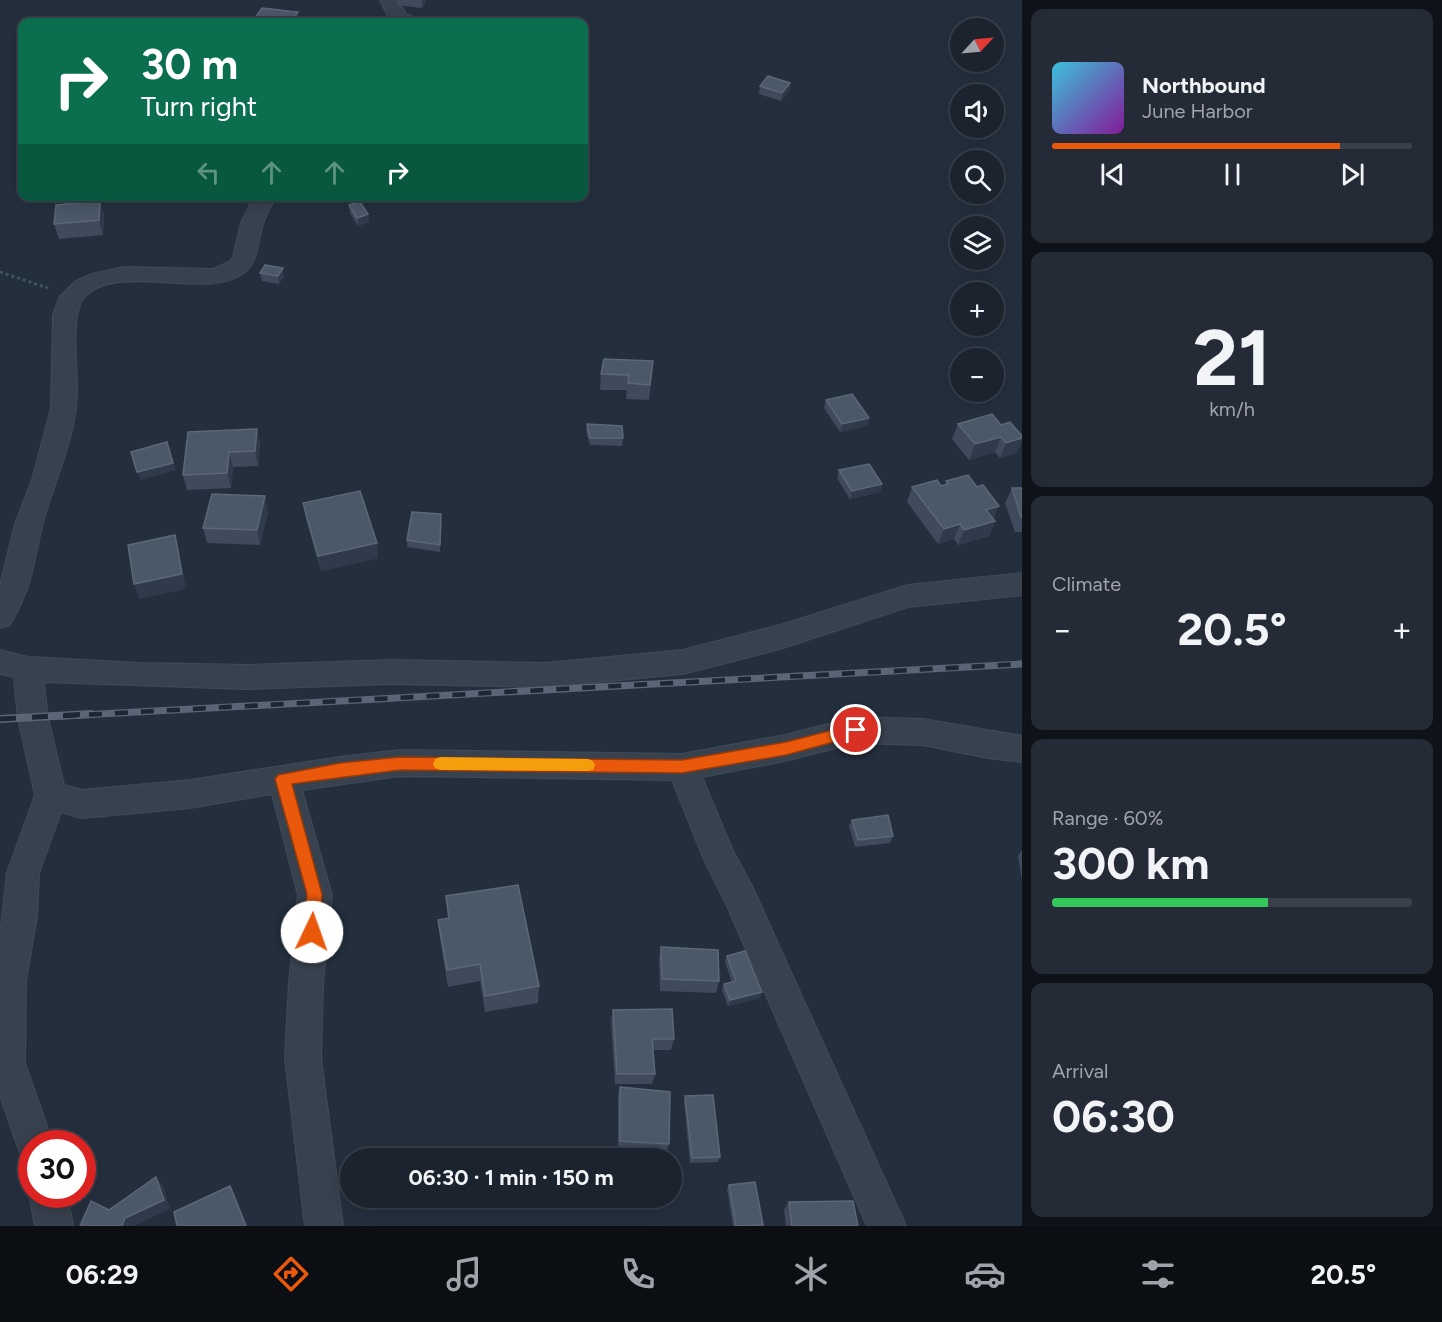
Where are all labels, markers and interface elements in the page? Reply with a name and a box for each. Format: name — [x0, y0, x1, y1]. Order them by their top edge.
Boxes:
north arrow — [950, 18, 1004, 72]
map controls — [950, 18, 1004, 402]
text: 30 m — [141, 39, 238, 90]
icon: right — [42, 42, 120, 120]
text: Northbound — [1142, 72, 1266, 99]
button: sound — [950, 84, 1004, 138]
text: Turn right — [141, 90, 257, 123]
text: June Harbor — [1142, 99, 1253, 123]
button: search — [950, 150, 1004, 204]
icon: left — [192, 156, 225, 189]
icon: ahead — [255, 156, 288, 189]
icon: ahead — [318, 156, 351, 189]
icon: right — [381, 156, 414, 189]
icon: previous — [1096, 158, 1129, 191]
icon: pause — [1216, 158, 1249, 191]
icon: next — [1336, 158, 1369, 191]
button: layers — [950, 216, 1004, 270]
button: + — [950, 282, 1004, 336]
text: 21 — [1193, 311, 1271, 405]
button: − — [950, 348, 1004, 402]
text: km/h — [1209, 397, 1255, 421]
text: Climate — [1052, 572, 1121, 596]
text: 20.5° — [1177, 602, 1287, 656]
text: − — [1052, 610, 1073, 649]
text: + — [1391, 610, 1412, 649]
pin — [830, 704, 881, 755]
icon: arrive — [839, 713, 872, 746]
text: Range · 60% — [1052, 806, 1163, 830]
text: 300 km — [1052, 836, 1210, 890]
position arrow — [280, 900, 344, 964]
text: Arrival — [1052, 1059, 1108, 1083]
text: 06:30 — [1052, 1089, 1175, 1143]
speed limit sign: 30 — [18, 1130, 96, 1208]
text: 06:30 · 1 min · 150 m — [408, 1164, 614, 1191]
icon: directions — [270, 1253, 312, 1295]
icon: music — [443, 1253, 485, 1295]
icon: phone — [617, 1253, 659, 1295]
icon: climate — [790, 1253, 832, 1295]
icon: car — [964, 1253, 1006, 1295]
icon: filters — [1137, 1253, 1179, 1295]
text: 06:29 — [66, 1258, 138, 1291]
text: 20.5° — [1310, 1258, 1376, 1291]

